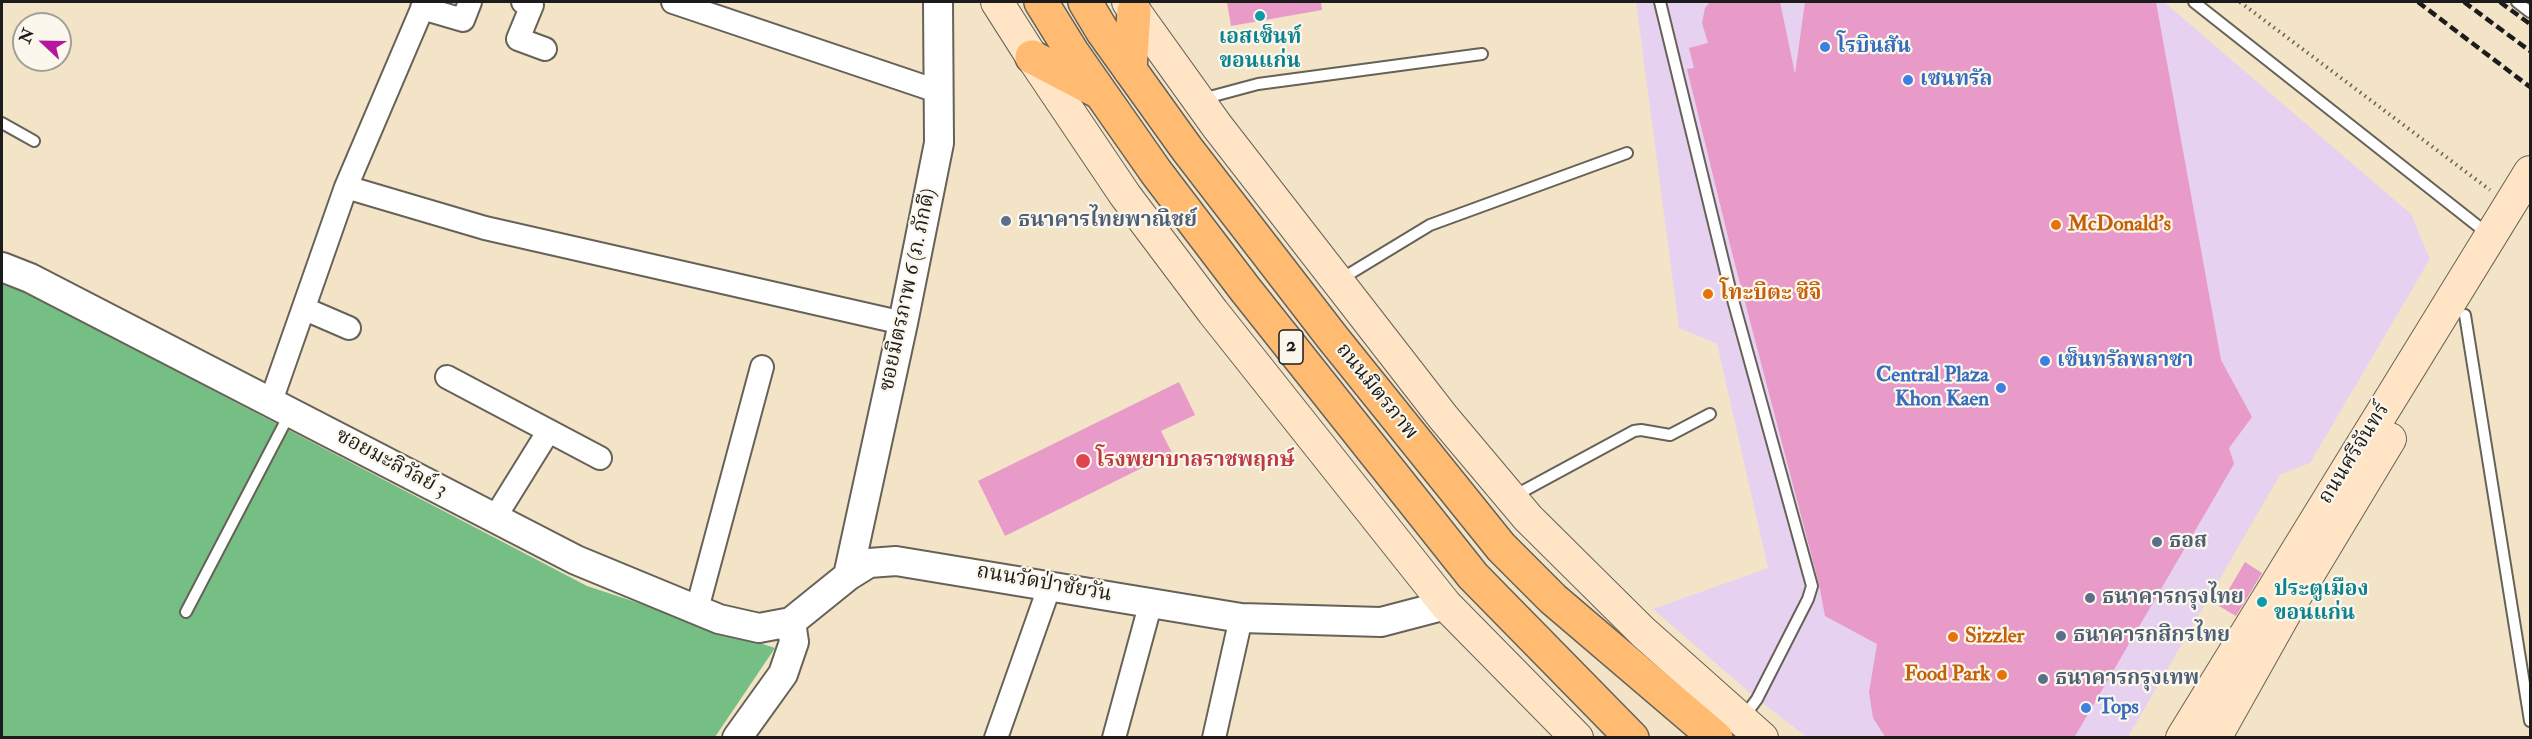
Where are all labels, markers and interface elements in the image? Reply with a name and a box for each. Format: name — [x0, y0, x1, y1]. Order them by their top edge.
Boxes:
marker: เอสเซ็นท์ ขอนแก่น — [1253, 9, 1267, 23]
north arrow — [12, 12, 72, 72]
place label: เอสเซ็นท์ ขอนแก่น — [1219, 25, 1301, 75]
text: N — [15, 26, 39, 46]
place label: โรบินสัน — [1837, 34, 1911, 60]
marker: โรบินสัน — [1818, 40, 1832, 54]
place label: เซนทรัล — [1920, 67, 1993, 93]
marker: เซนทรัล — [1901, 73, 1915, 87]
street label: ซอยมิตรภาพ 6 (ภ. ภักดี) — [875, 186, 943, 394]
place label: ธนาคารไทยพาณิชย์ — [1018, 208, 1197, 234]
place label: McDonald's — [2068, 212, 2171, 238]
marker: ธนาคารไทยพาณิชย์ — [999, 214, 1013, 228]
marker: McDonald's — [2049, 218, 2063, 232]
place label: โทะบิตะ ชิจิ — [1720, 281, 1821, 307]
marker: โทะบิตะ ชิจิ — [1701, 287, 1715, 301]
road number: 2 — [1279, 330, 1303, 364]
street label: ถนนมิตรภาพ — [1329, 339, 1423, 445]
place label: เซ็นทรัลพลาซา — [2057, 348, 2193, 374]
marker: เซ็นทรัลพลาซา — [2038, 354, 2052, 368]
place label: Central Plaza Khon Kaen — [1876, 363, 1989, 413]
marker: Central Plaza Khon Kaen — [1994, 381, 2008, 395]
street label: ถนนศรีจันทร์ — [2314, 399, 2396, 509]
street label: ซอยมะลิวัลย์ 3 — [331, 424, 451, 504]
place label: โรงพยาบาลราชพฤกษ์ — [1096, 448, 1295, 474]
marker: โรงพยาบาลราชพฤกษ์ — [1074, 452, 1092, 470]
place label: ธอส — [2169, 529, 2207, 555]
marker: ธอส — [2150, 535, 2164, 549]
street label: ถนนวัดป่าชัยวัน — [974, 560, 1114, 608]
place label: ประตูเมือง ขอนแก่น — [2274, 577, 2369, 627]
place label: ธนาคารกรุงไทย — [2102, 585, 2244, 611]
marker: ธนาคารกรุงไทย — [2083, 591, 2097, 605]
marker: ประตูเมือง ขอนแก่น — [2255, 595, 2269, 609]
place label: ธนาคารกสิกรไทย — [2073, 623, 2230, 649]
place label: Sizzler — [1965, 624, 2024, 650]
marker: ธนาคารกสิกรไทย — [2054, 629, 2068, 643]
marker: Sizzler — [1946, 630, 1960, 644]
place label: Food Park — [1904, 662, 1990, 688]
place label: ธนาคารกรุงเทพ — [2055, 666, 2199, 692]
marker: Food Park — [1995, 668, 2009, 682]
marker: ธนาคารกรุงเทพ — [2036, 672, 2050, 686]
place label: Tops — [2098, 695, 2139, 721]
marker: Tops — [2079, 701, 2093, 715]

